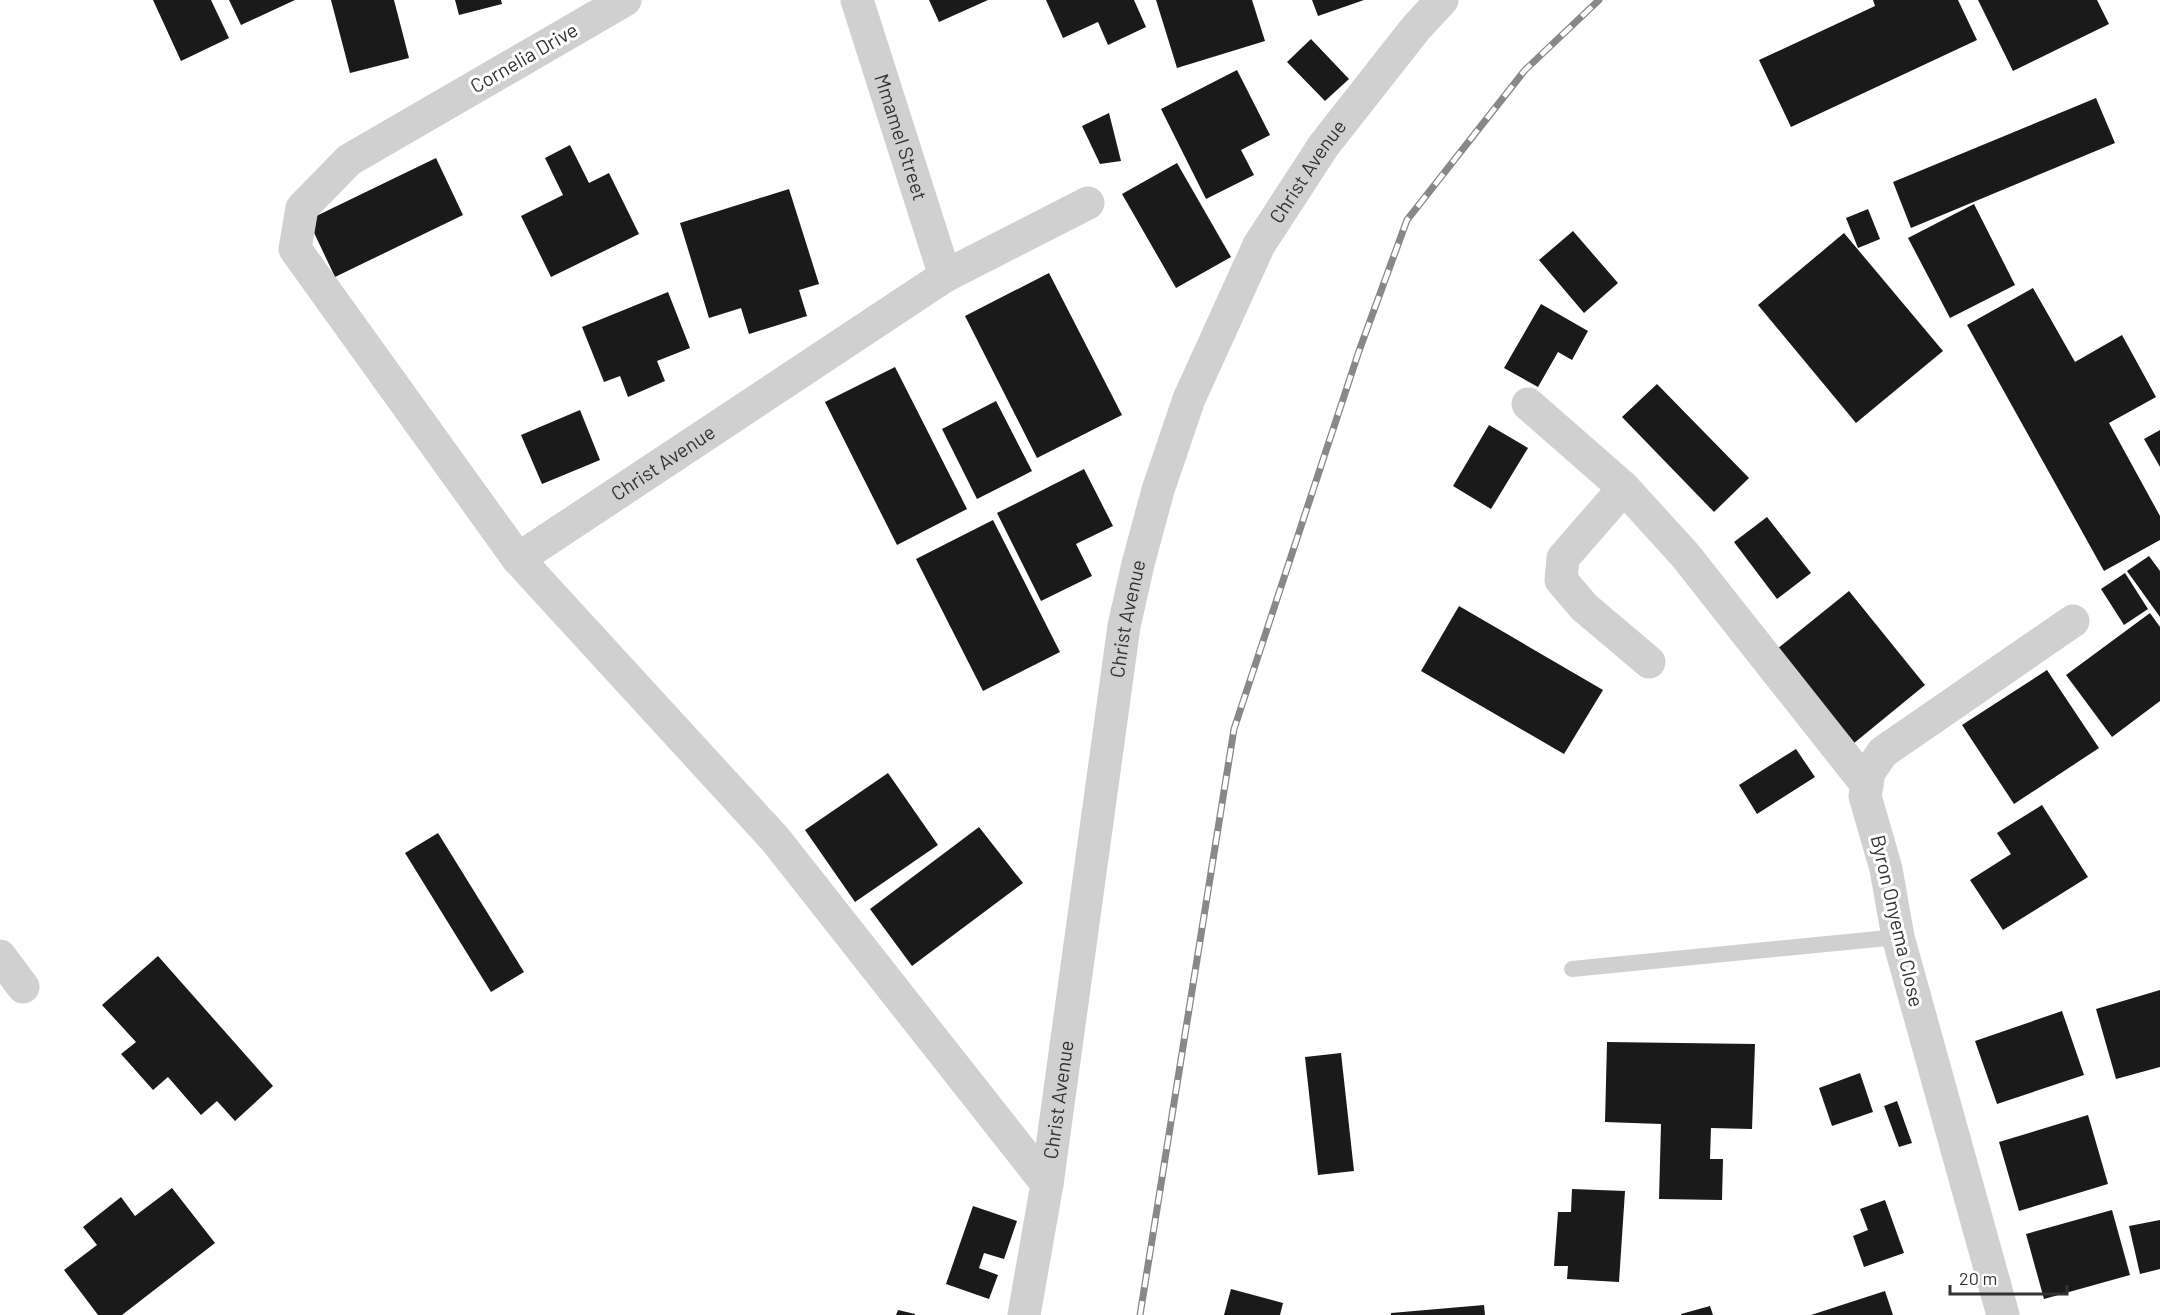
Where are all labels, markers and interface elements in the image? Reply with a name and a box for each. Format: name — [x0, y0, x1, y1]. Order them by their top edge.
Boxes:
street label: Cornelia Drive — [465, 17, 582, 98]
street label: Mmamel Street — [870, 71, 933, 203]
street label: Christ Avenue — [1264, 114, 1350, 227]
street label: Christ Avenue — [606, 419, 719, 505]
street label: Christ Avenue — [1104, 557, 1150, 679]
street label: Byron Onyema Close — [1867, 832, 1929, 1009]
street label: Christ Avenue — [1038, 1039, 1078, 1161]
scale bar — [1950, 1258, 2067, 1296]
text: 20 m — [1959, 1267, 1997, 1289]

